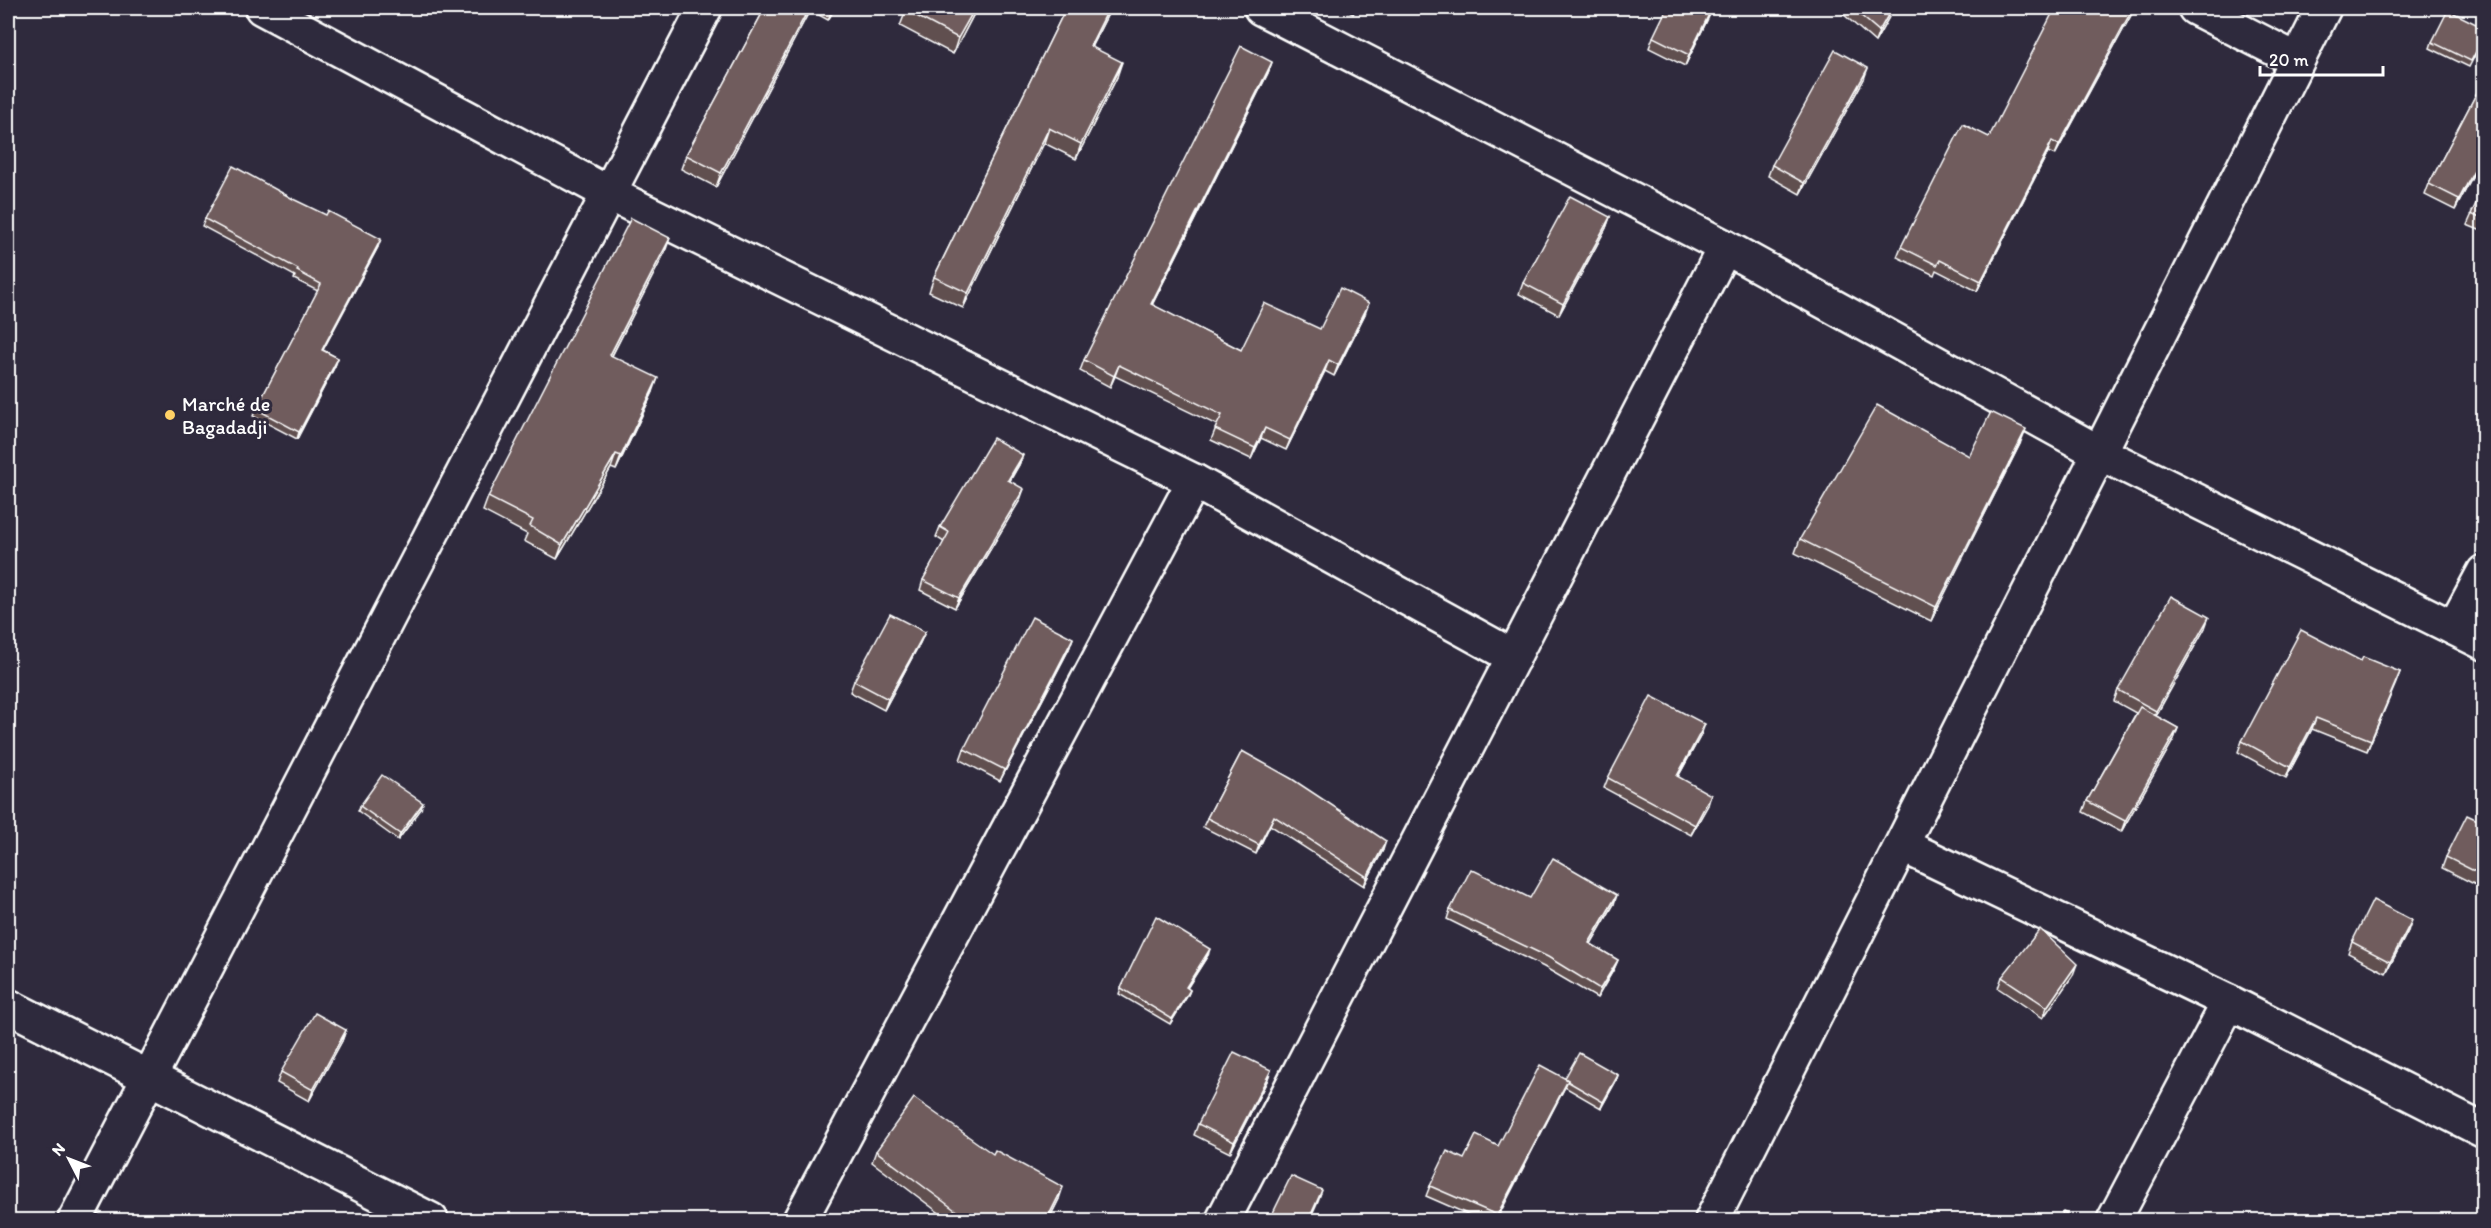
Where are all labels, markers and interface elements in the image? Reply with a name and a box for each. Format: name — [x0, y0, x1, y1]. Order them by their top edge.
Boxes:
scale bar — [2260, 39, 2383, 77]
text: 20 m — [2269, 49, 2309, 71]
place label: Marché de Bagadadji — [182, 392, 270, 439]
marker: Marché de Bagadadji — [163, 408, 177, 422]
north arrow — [39, 1129, 99, 1189]
text: N — [48, 1139, 69, 1160]

